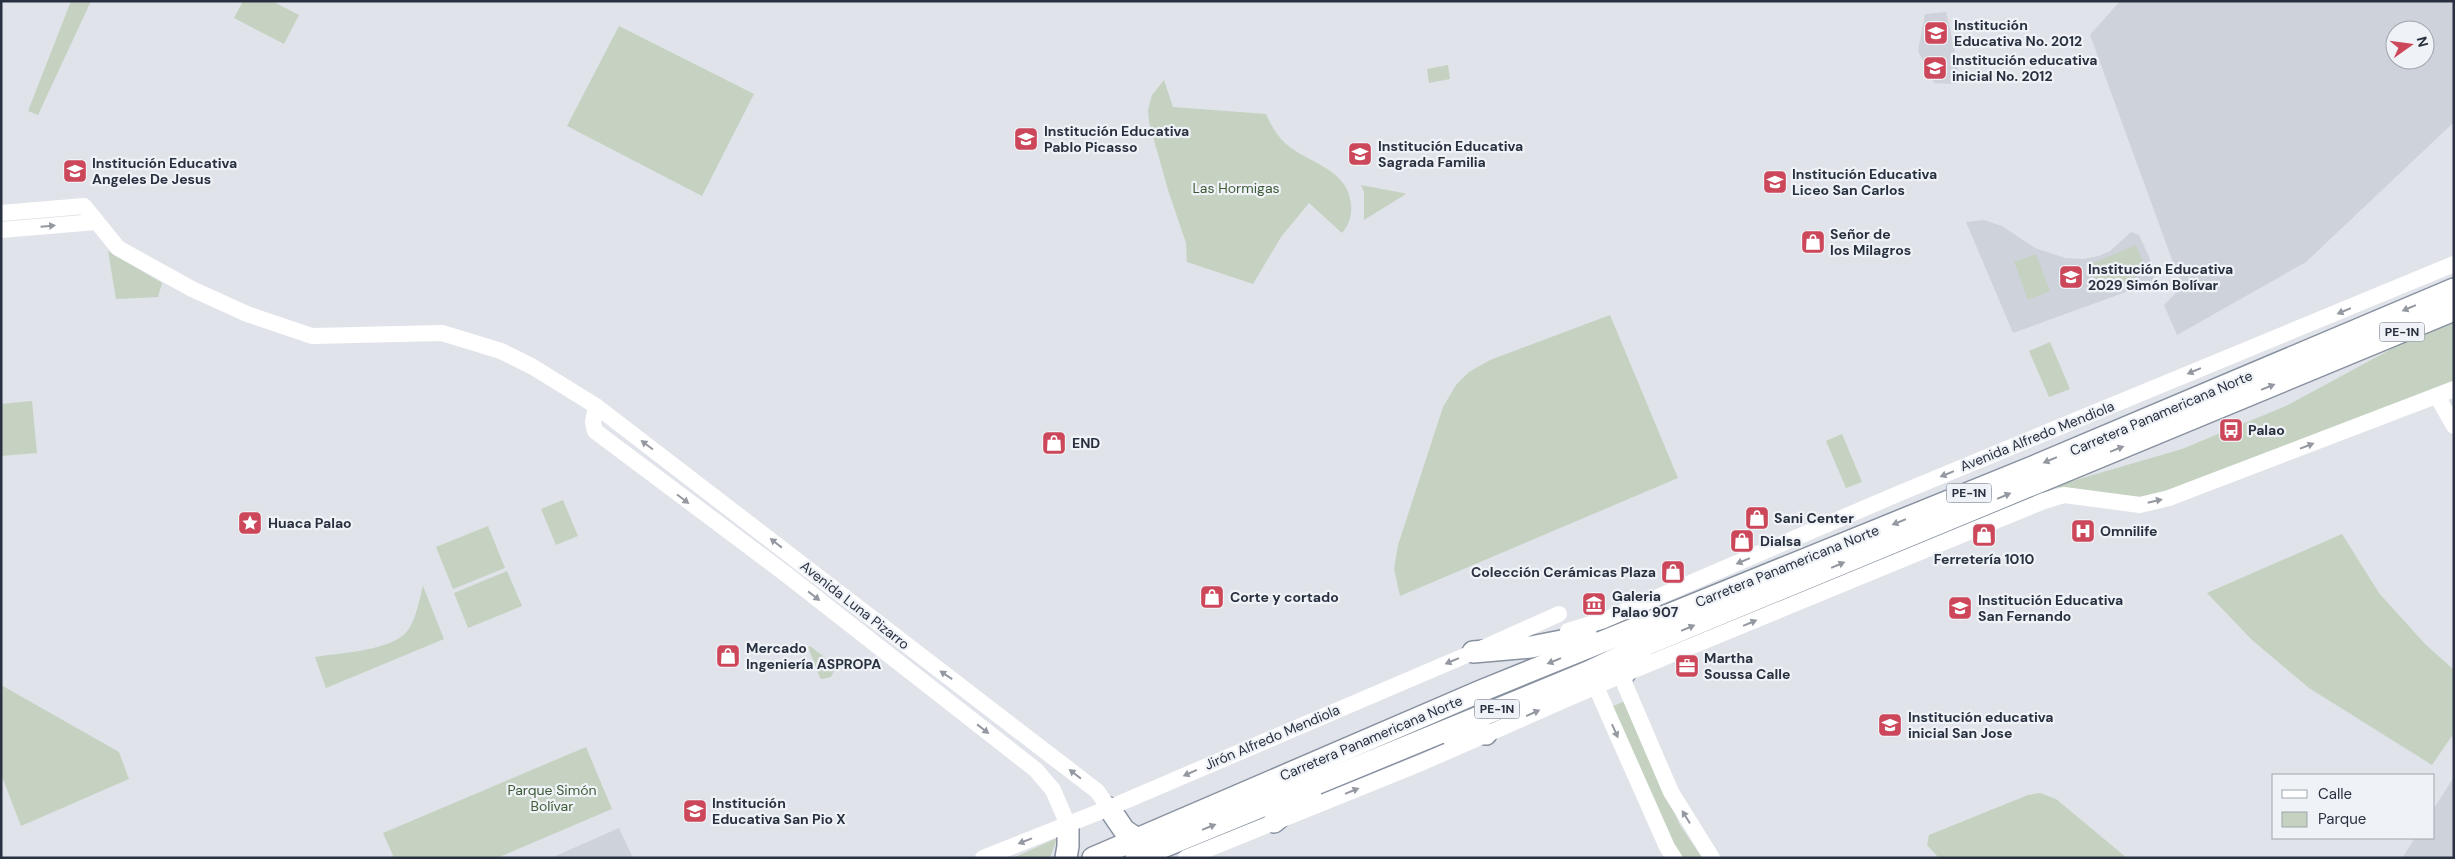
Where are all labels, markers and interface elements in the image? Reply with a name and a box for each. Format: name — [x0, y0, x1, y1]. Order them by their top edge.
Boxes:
place label: Institución Educativa No. 2012 — [1954, 16, 2082, 50]
school or university icon: Institución Educativa No. 2012 — [1923, 20, 1949, 46]
north arrow — [2385, 20, 2435, 70]
text: N — [2413, 35, 2433, 49]
place label: Institución educativa inicial No. 2012 — [1952, 51, 2098, 85]
school or university icon: Institución educativa inicial No. 2012 — [1922, 55, 1948, 81]
place label: Institución Educativa Pablo Picasso — [1044, 122, 1189, 156]
school or university icon: Institución Educativa Pablo Picasso — [1013, 126, 1039, 152]
place label: Institución Educativa Sagrada Familia — [1378, 137, 1523, 171]
school or university icon: Institución Educativa Sagrada Familia — [1347, 141, 1373, 167]
place label: Institución Educativa Angeles De Jesus — [92, 154, 237, 188]
school or university icon: Institución Educativa Angeles De Jesus — [62, 158, 88, 184]
place label: Institución Educativa Liceo San Carlos — [1792, 165, 1937, 199]
school or university icon: Institución Educativa Liceo San Carlos — [1762, 169, 1788, 195]
park label: Las Hormigas — [1192, 179, 1280, 197]
one-way arrow — [41, 222, 57, 230]
place label: Señor de los Milagros — [1830, 225, 1911, 259]
shop icon: Señor de los Milagros — [1800, 229, 1826, 255]
place label: Institución Educativa 2029 Simón Bolívar — [2088, 260, 2233, 294]
school or university icon: Institución Educativa 2029 Simón Bolívar — [2058, 264, 2084, 290]
one-way arrow — [2402, 305, 2416, 313]
one-way arrow — [2337, 307, 2351, 315]
road number: PE-1N — [2380, 322, 2424, 342]
street label: Carretera Panamericana Norte — [2067, 366, 2255, 460]
one-way arrow — [2187, 368, 2201, 376]
one-way arrow — [2260, 383, 2275, 391]
street label: Avenida Alfredo Mendiola — [1957, 397, 2117, 475]
bus stop icon: Palao — [2218, 417, 2244, 443]
place label: Palao — [2248, 421, 2285, 439]
shop icon: END — [1041, 430, 1067, 456]
place label: END — [1072, 434, 1100, 452]
one-way arrow — [641, 439, 654, 450]
one-way arrow — [2300, 441, 2314, 449]
one-way arrow — [2110, 445, 2124, 453]
one-way arrow — [2043, 457, 2057, 465]
one-way arrow — [1939, 470, 1954, 478]
road number: PE-1N — [1946, 483, 1992, 502]
one-way arrow — [1997, 492, 2011, 500]
one-way arrow — [676, 493, 689, 504]
one-way arrow — [2147, 497, 2162, 505]
shop icon: Sani Center — [1744, 505, 1770, 531]
place label: Sani Center — [1774, 509, 1854, 527]
place icon: Huaca Palao — [237, 510, 263, 536]
place label: Huaca Palao — [268, 514, 352, 532]
one-way arrow — [1891, 518, 1906, 526]
hospital icon: Omnilife — [2070, 518, 2096, 544]
street label: Carretera Panamericana Norte — [1692, 521, 1882, 611]
shop icon: Ferretería 1010 — [1971, 522, 1997, 548]
place label: Omnilife — [2100, 522, 2158, 540]
shop icon: Dialsa — [1729, 528, 1755, 554]
place label: Dialsa — [1760, 532, 1801, 550]
one-way arrow — [770, 538, 783, 549]
place label: Ferretería 1010 — [1934, 550, 2034, 568]
street label: Avenida Luna Pizarro — [797, 557, 913, 653]
one-way arrow — [1735, 557, 1750, 565]
shop icon: Colección Cerámicas Plaza — [1660, 559, 1686, 585]
one-way arrow — [1831, 561, 1845, 569]
place label: Colección Cerámicas Plaza — [1471, 563, 1656, 581]
shop icon: Corte y cortado — [1199, 584, 1225, 610]
place label: Galeria Palao 907 — [1612, 587, 1679, 621]
place label: Corte y cortado — [1230, 588, 1339, 606]
one-way arrow — [807, 591, 820, 601]
museum icon: Galeria Palao 907 — [1581, 591, 1607, 617]
place label: Institución Educativa San Fernando — [1978, 591, 2123, 625]
school or university icon: Institución Educativa San Fernando — [1947, 595, 1973, 621]
one-way arrow — [1743, 618, 1757, 626]
one-way arrow — [1681, 623, 1695, 631]
place label: Mercado Ingeniería ASPROPA — [746, 639, 881, 673]
shop icon: Mercado Ingeniería ASPROPA — [715, 643, 741, 669]
place label: Martha Soussa Calle — [1704, 649, 1790, 683]
office icon: Martha Soussa Calle — [1674, 653, 1700, 679]
one-way arrow — [1445, 657, 1459, 665]
one-way arrow — [1547, 657, 1561, 665]
one-way arrow — [939, 670, 953, 680]
street label: Carretera Panamericana Norte — [1277, 691, 1465, 785]
street label: Jirón Alfredo Mendiola — [1202, 700, 1342, 774]
road number: PE-1N — [1474, 700, 1520, 719]
place label: Institución educativa inicial San Jose — [1908, 708, 2054, 742]
one-way arrow — [1526, 709, 1540, 717]
school or university icon: Institución educativa inicial San Jose — [1877, 712, 1903, 738]
one-way arrow — [976, 724, 989, 734]
one-way arrow — [1612, 724, 1620, 738]
one-way arrow — [1069, 769, 1082, 780]
one-way arrow — [1183, 769, 1197, 777]
legend — [2272, 774, 2435, 839]
park label: Parque Simón Bolívar — [507, 781, 597, 815]
text: Calle — [2318, 784, 2352, 804]
one-way arrow — [1345, 787, 1360, 795]
place label: Institución Educativa San Pio X — [712, 794, 846, 828]
school or university icon: Institución Educativa San Pio X — [682, 798, 708, 824]
text: Parque — [2318, 809, 2366, 829]
one-way arrow — [1681, 810, 1690, 823]
one-way arrow — [1202, 823, 1217, 831]
one-way arrow — [1018, 838, 1033, 845]

